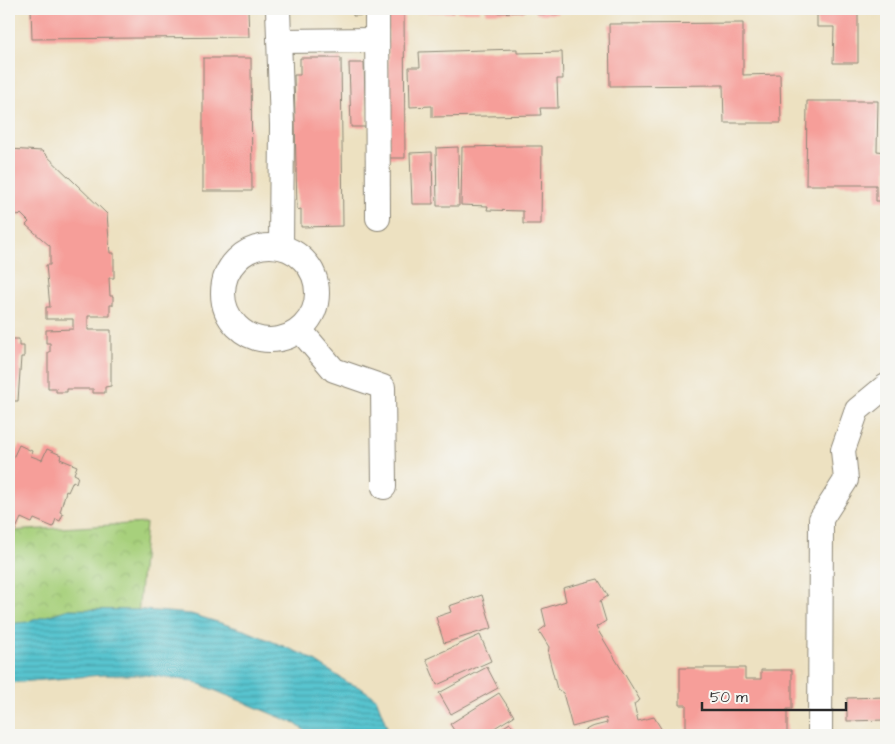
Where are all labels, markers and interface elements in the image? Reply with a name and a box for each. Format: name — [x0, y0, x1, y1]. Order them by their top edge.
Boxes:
scale bar — [702, 679, 846, 711]
text: 50 m — [710, 687, 748, 708]

